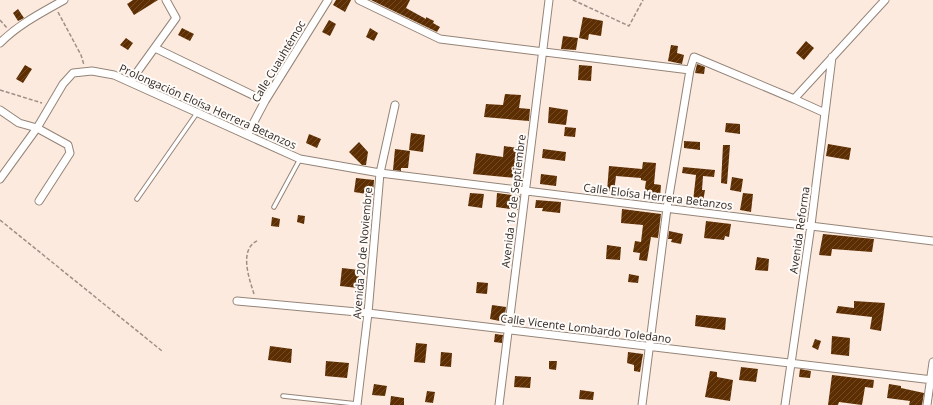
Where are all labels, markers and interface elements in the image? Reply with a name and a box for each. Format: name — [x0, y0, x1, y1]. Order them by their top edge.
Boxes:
street label: Calle Cuauhtémoc — [248, 17, 308, 105]
street label: Prolongación Eloísa Herrera Betanzos — [117, 60, 299, 152]
street label: Avenida 16 de Septiembre — [497, 133, 529, 269]
street label: Calle Eloísa Herrera Betanzos — [583, 179, 733, 213]
street label: Avenida Reforma — [785, 185, 813, 275]
street label: Avenida 20 de Noviembre — [349, 187, 375, 319]
street label: Calle Vicente Lombardo Toledano — [500, 310, 673, 346]

